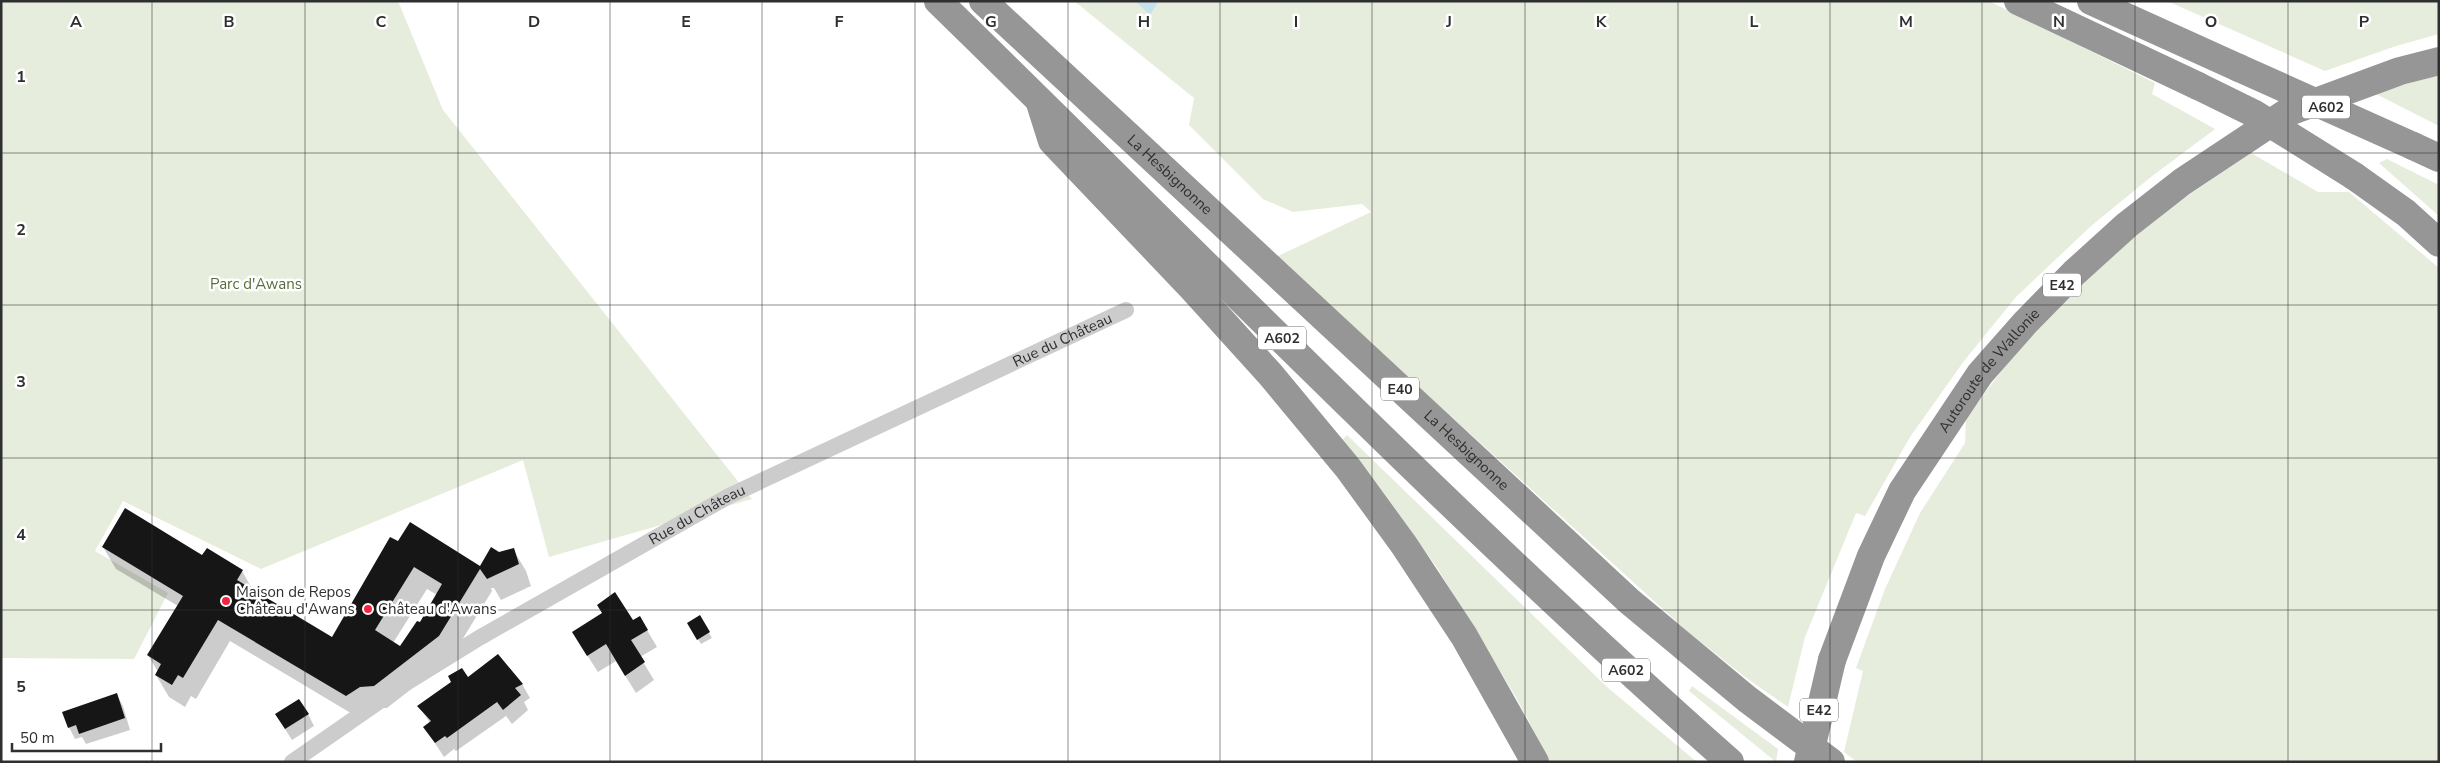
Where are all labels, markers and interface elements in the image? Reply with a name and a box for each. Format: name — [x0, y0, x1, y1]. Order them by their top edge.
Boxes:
text: A — [70, 11, 82, 33]
text: B — [223, 11, 235, 33]
text: C — [376, 11, 387, 33]
text: D — [528, 11, 540, 33]
text: E — [681, 11, 691, 33]
text: F — [835, 11, 844, 33]
text: G — [985, 11, 997, 33]
text: H — [1138, 11, 1150, 33]
text: I — [1294, 11, 1298, 33]
text: J — [1445, 11, 1452, 33]
text: K — [1596, 11, 1608, 33]
text: L — [1750, 11, 1759, 33]
text: M — [1899, 11, 1913, 33]
text: N — [2053, 11, 2065, 33]
text: O — [2205, 11, 2217, 33]
text: P — [2359, 11, 2369, 33]
text: 1 — [16, 66, 26, 88]
road number: A602 — [2302, 95, 2350, 118]
street label: La Hesbignonne — [1123, 130, 1217, 219]
text: 2 — [16, 219, 26, 241]
park label: Parc d'Awans — [210, 274, 302, 294]
road number: E42 — [2043, 274, 2081, 296]
street label: Autoroute de Wallonie — [1934, 304, 2044, 436]
street label: Rue du Château — [1009, 308, 1115, 372]
road number: A602 — [1258, 326, 1306, 349]
text: 3 — [16, 371, 26, 393]
road number: E40 — [1381, 378, 1419, 400]
street label: La Hesbignonne — [1420, 406, 1514, 495]
street label: Rue du Château — [645, 480, 748, 549]
text: 4 — [16, 524, 26, 546]
place label: Maison de Repos Château d'Awans — [236, 582, 355, 619]
marker: Maison de Repos Château d'Awans — [220, 595, 232, 607]
place label: Château d'Awans — [378, 599, 497, 619]
marker: Château d'Awans — [362, 603, 374, 615]
road number: A602 — [1602, 658, 1650, 682]
text: 5 — [16, 676, 26, 698]
road number: E42 — [1800, 698, 1838, 722]
scale bar — [12, 720, 161, 752]
text: 50 m — [20, 728, 55, 748]

